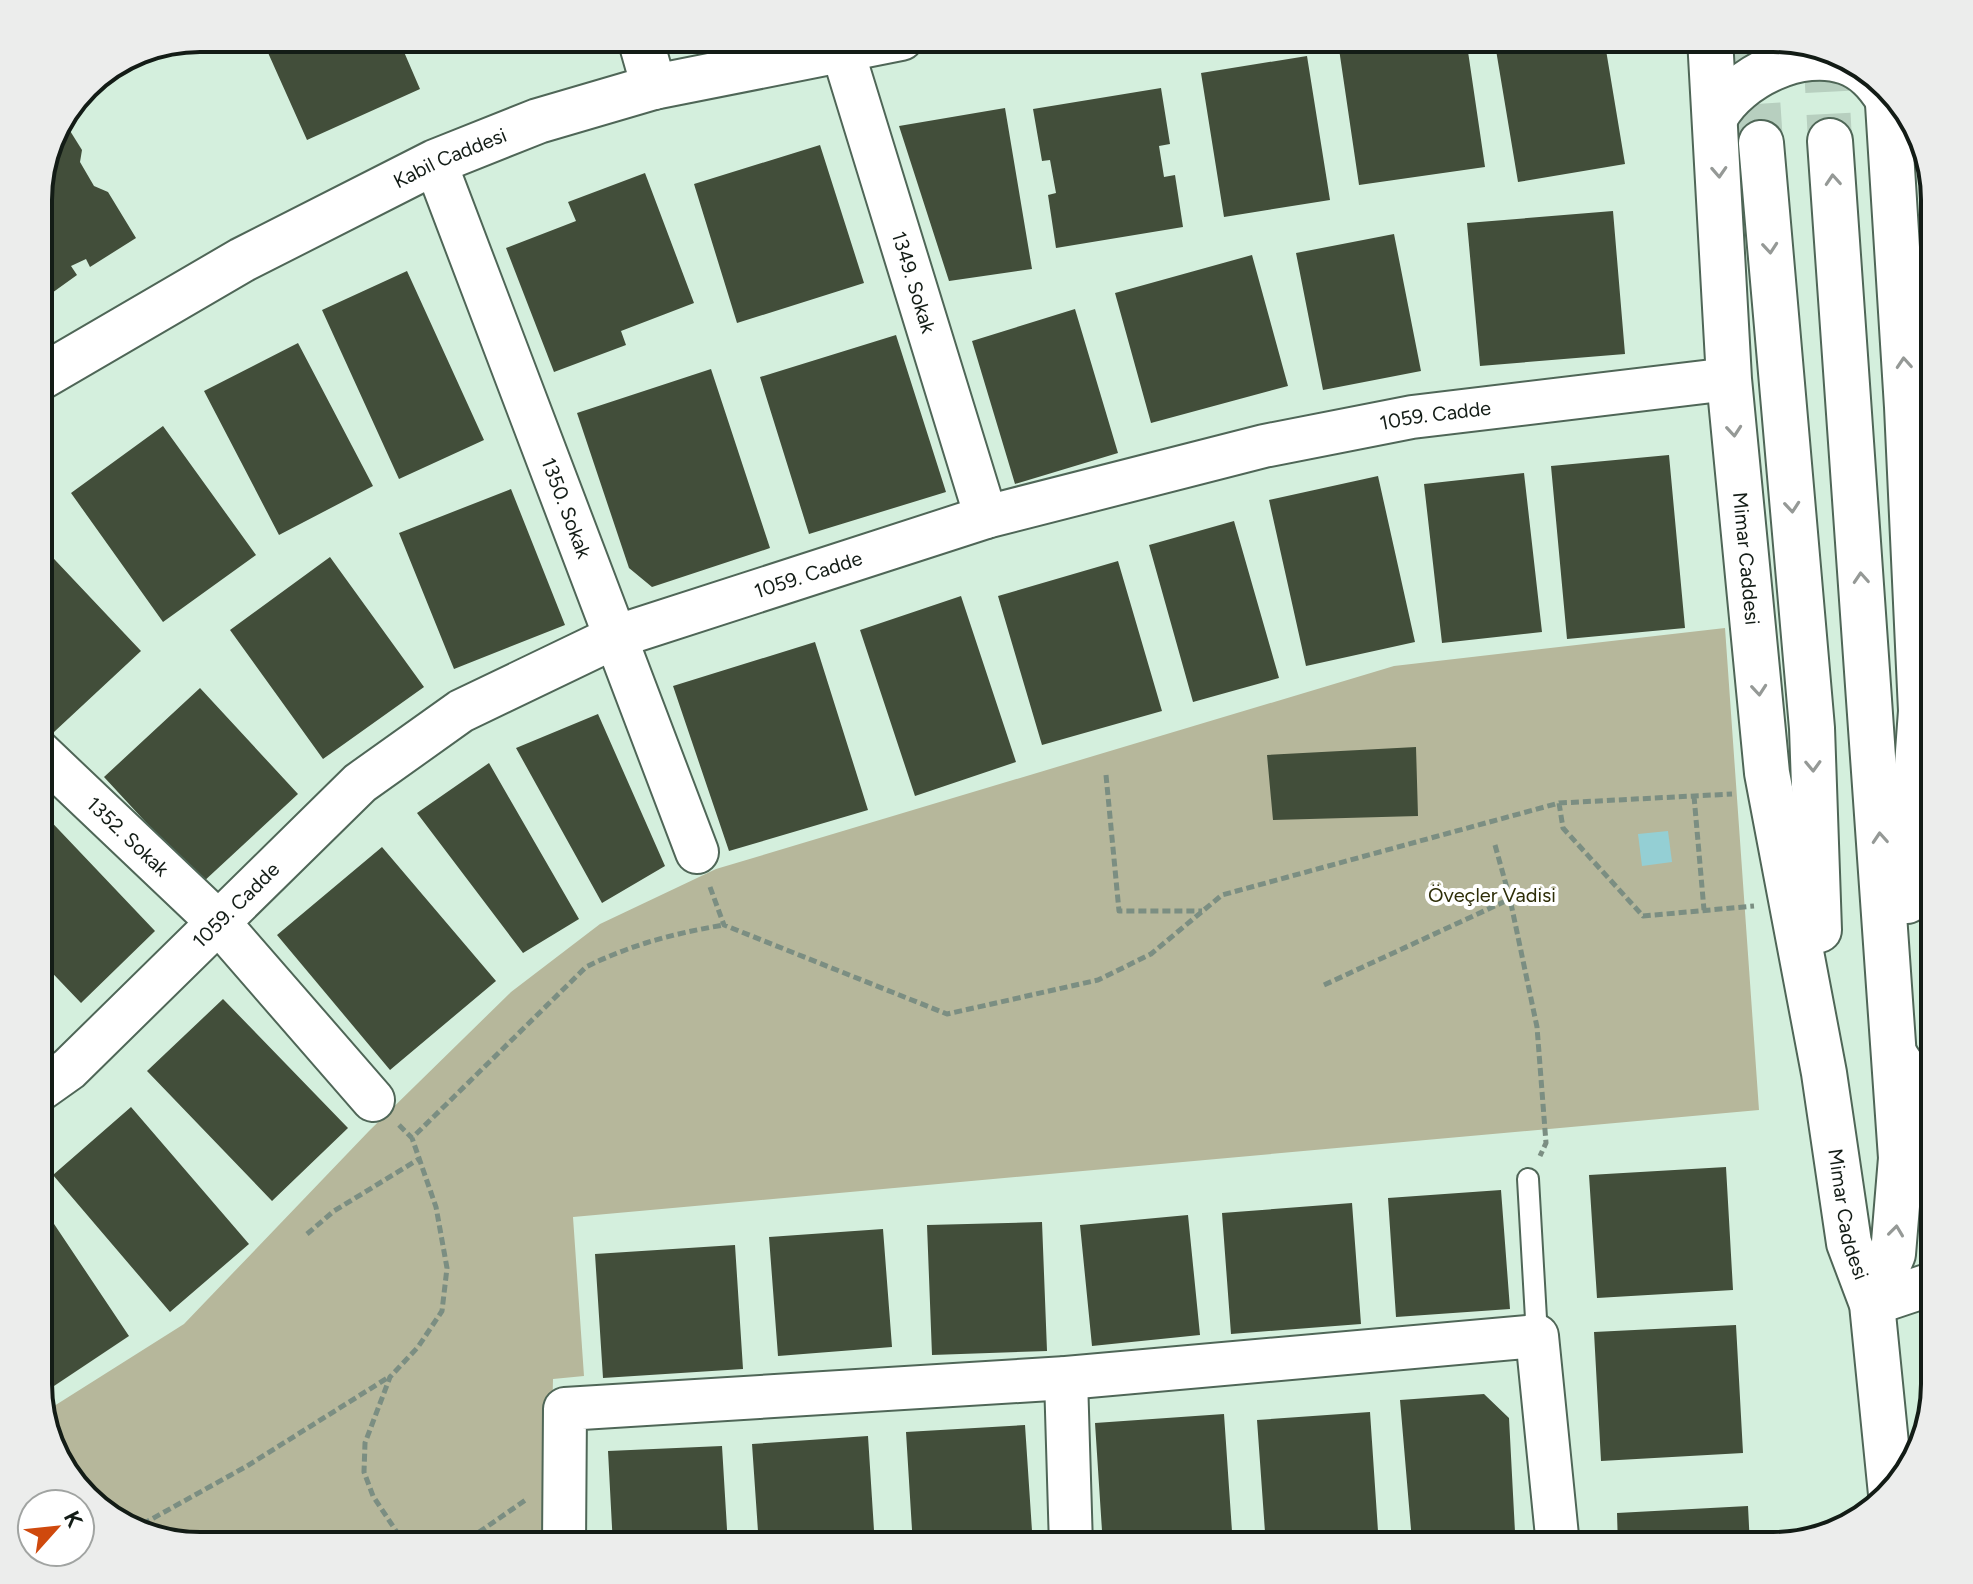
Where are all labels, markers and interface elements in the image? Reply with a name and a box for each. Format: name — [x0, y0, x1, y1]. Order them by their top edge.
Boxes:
street label: Kabil Caddesi — [389, 123, 510, 193]
one-way arrow — [1710, 166, 1727, 179]
one-way arrow — [1825, 173, 1842, 186]
street label: 1349. Sokak — [887, 228, 941, 336]
one-way arrow — [1761, 242, 1778, 255]
one-way arrow — [1896, 356, 1913, 369]
street label: 1059. Cadde — [1378, 396, 1492, 435]
one-way arrow — [1726, 425, 1743, 438]
street label: 1350. Sokak — [536, 454, 596, 562]
street label: Mimar Caddesi — [1728, 491, 1765, 626]
one-way arrow — [1784, 501, 1801, 514]
street label: 1059. Cadde — [751, 546, 865, 603]
one-way arrow — [1853, 572, 1870, 585]
one-way arrow — [1750, 684, 1767, 697]
one-way arrow — [1804, 760, 1821, 773]
street label: 1352. Sokak — [82, 792, 174, 881]
one-way arrow — [1872, 831, 1889, 844]
street label: 1059. Cadde — [188, 857, 284, 953]
park label: Öveçler Vadisi — [1428, 883, 1556, 907]
street label: Mimar Caddesi — [1823, 1147, 1874, 1283]
one-way arrow — [1887, 1224, 1904, 1238]
north arrow — [16, 1488, 96, 1568]
text: K — [58, 1506, 89, 1532]

